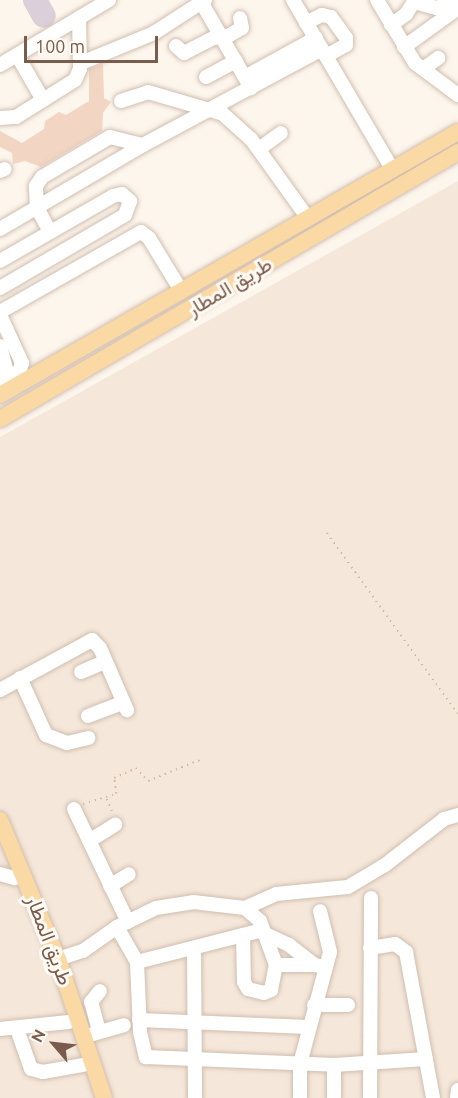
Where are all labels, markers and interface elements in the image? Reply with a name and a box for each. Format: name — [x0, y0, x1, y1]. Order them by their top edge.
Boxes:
scale bar — [27, 24, 160, 62]
text: 100 m — [35, 36, 85, 56]
street label: طريق المطار — [182, 251, 276, 321]
street label: طريق المطار — [22, 892, 78, 988]
north arrow — [24, 1014, 84, 1074]
text: N — [27, 1026, 49, 1045]

